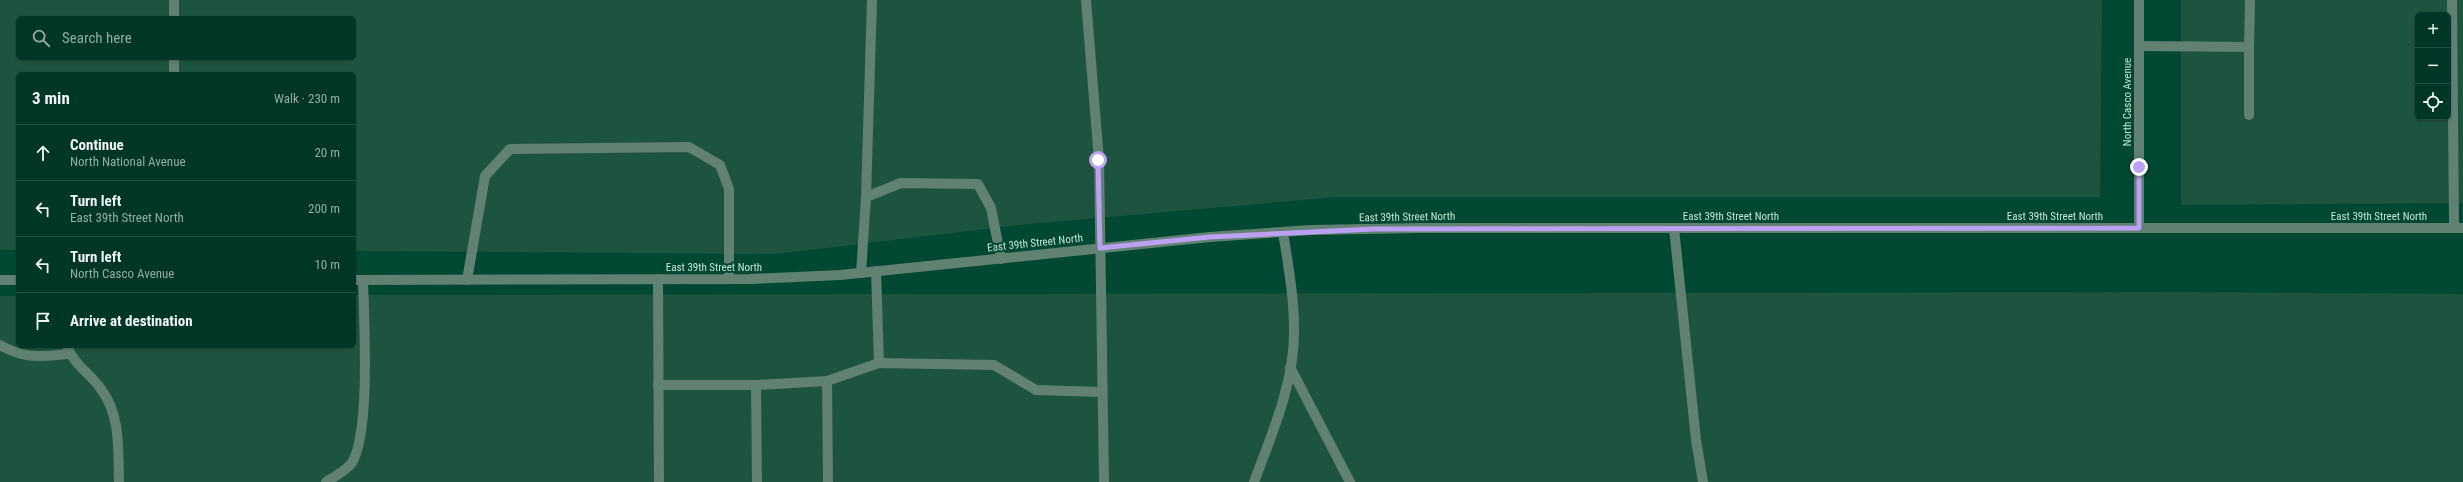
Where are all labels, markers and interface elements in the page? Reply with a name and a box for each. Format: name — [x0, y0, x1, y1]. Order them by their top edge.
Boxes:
map controls — [2415, 12, 2451, 120]
button: + — [2415, 12, 2451, 48]
search box — [16, 16, 356, 60]
icon: search — [30, 27, 52, 49]
text: Search here — [62, 29, 132, 47]
button: − — [2415, 48, 2451, 84]
street label: North Casco Avenue — [2121, 58, 2134, 146]
button: locate — [2415, 84, 2451, 120]
text: 3 min — [32, 88, 70, 108]
text: Walk · 230 m — [274, 91, 340, 106]
text: Continue — [70, 136, 124, 154]
icon: ahead — [32, 142, 54, 164]
text: 20 m — [314, 145, 340, 160]
route start — [1089, 151, 1107, 169]
text: North National Avenue — [70, 154, 186, 169]
route end — [2130, 158, 2148, 176]
text: Turn left — [70, 192, 121, 210]
icon: left — [32, 198, 54, 220]
text: 200 m — [308, 201, 340, 216]
text: East 39th Street North — [70, 210, 184, 225]
street label: East 39th Street North — [1359, 210, 1455, 224]
street label: East 39th Street North — [1683, 210, 1779, 223]
street label: East 39th Street North — [2007, 210, 2103, 223]
street label: East 39th Street North — [2331, 210, 2427, 223]
street label: East 39th Street North — [986, 232, 1084, 254]
text: Turn left — [70, 248, 121, 266]
icon: left — [32, 254, 54, 276]
text: 10 m — [314, 257, 340, 272]
street label: East 39th Street North — [666, 261, 762, 274]
text: North Casco Avenue — [70, 266, 174, 281]
icon: arrive — [32, 310, 54, 332]
text: Arrive at destination — [70, 312, 193, 330]

